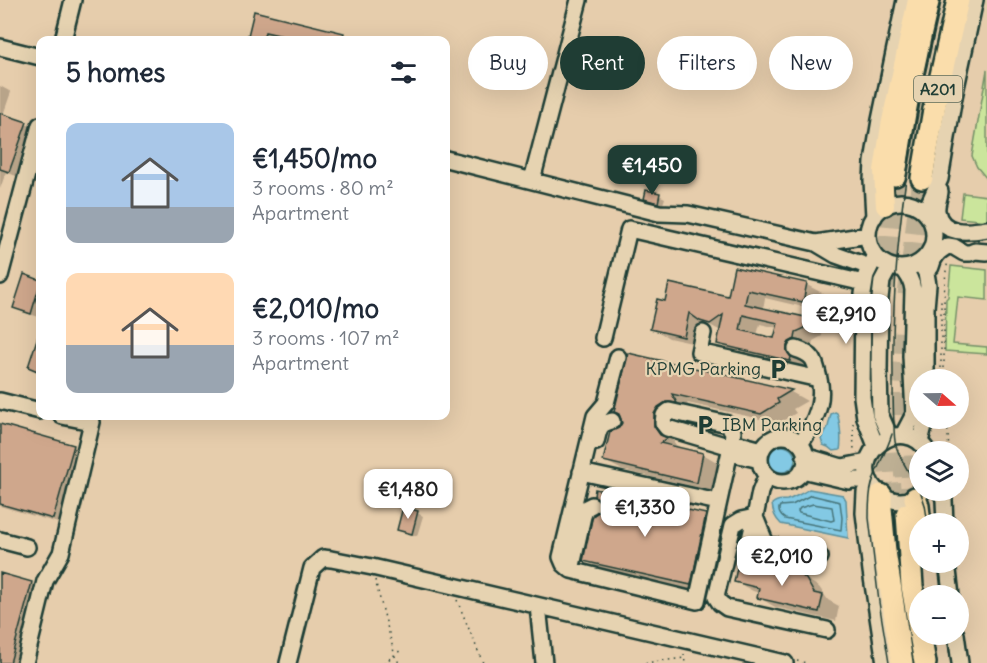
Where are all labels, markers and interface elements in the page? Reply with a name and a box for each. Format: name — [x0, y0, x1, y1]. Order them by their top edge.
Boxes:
chip: Buy — [468, 36, 548, 90]
chip: Rent — [560, 36, 645, 90]
chip: Filters — [657, 36, 757, 90]
chip: New — [769, 36, 853, 90]
text: 5 homes — [66, 56, 165, 89]
icon: filters — [387, 56, 420, 89]
road number: A201 — [914, 76, 962, 102]
text: €1,450/mo — [252, 142, 377, 175]
pin: €1,450 — [603, 145, 701, 196]
icon: home — [114, 147, 186, 219]
text: €1,450 — [622, 152, 682, 177]
text: 3 rooms · 80 m² — [252, 175, 394, 200]
text: Apartment — [252, 200, 349, 225]
text: €2,010/mo — [252, 292, 379, 325]
pin: €2,910 — [797, 294, 895, 345]
icon: home — [114, 297, 186, 369]
text: €2,910 — [816, 301, 876, 326]
text: 3 rooms · 107 m² — [252, 325, 400, 350]
text: Apartment — [252, 350, 349, 375]
place label: KPMG Parking — [645, 357, 761, 380]
parking icon: KPMG Parking — [766, 357, 790, 381]
north arrow — [909, 369, 969, 429]
map controls — [909, 369, 969, 645]
parking icon: IBM Parking — [693, 413, 717, 437]
place label: IBM Parking — [722, 413, 822, 436]
button: layers — [909, 441, 969, 501]
pin: €1,480 — [359, 469, 457, 520]
text: €1,480 — [378, 476, 438, 501]
pin: €1,330 — [596, 487, 694, 538]
text: €1,330 — [615, 494, 675, 519]
button: + — [909, 513, 969, 573]
pin: €2,010 — [733, 536, 831, 587]
text: €2,010 — [751, 543, 813, 568]
button: − — [909, 585, 969, 645]

